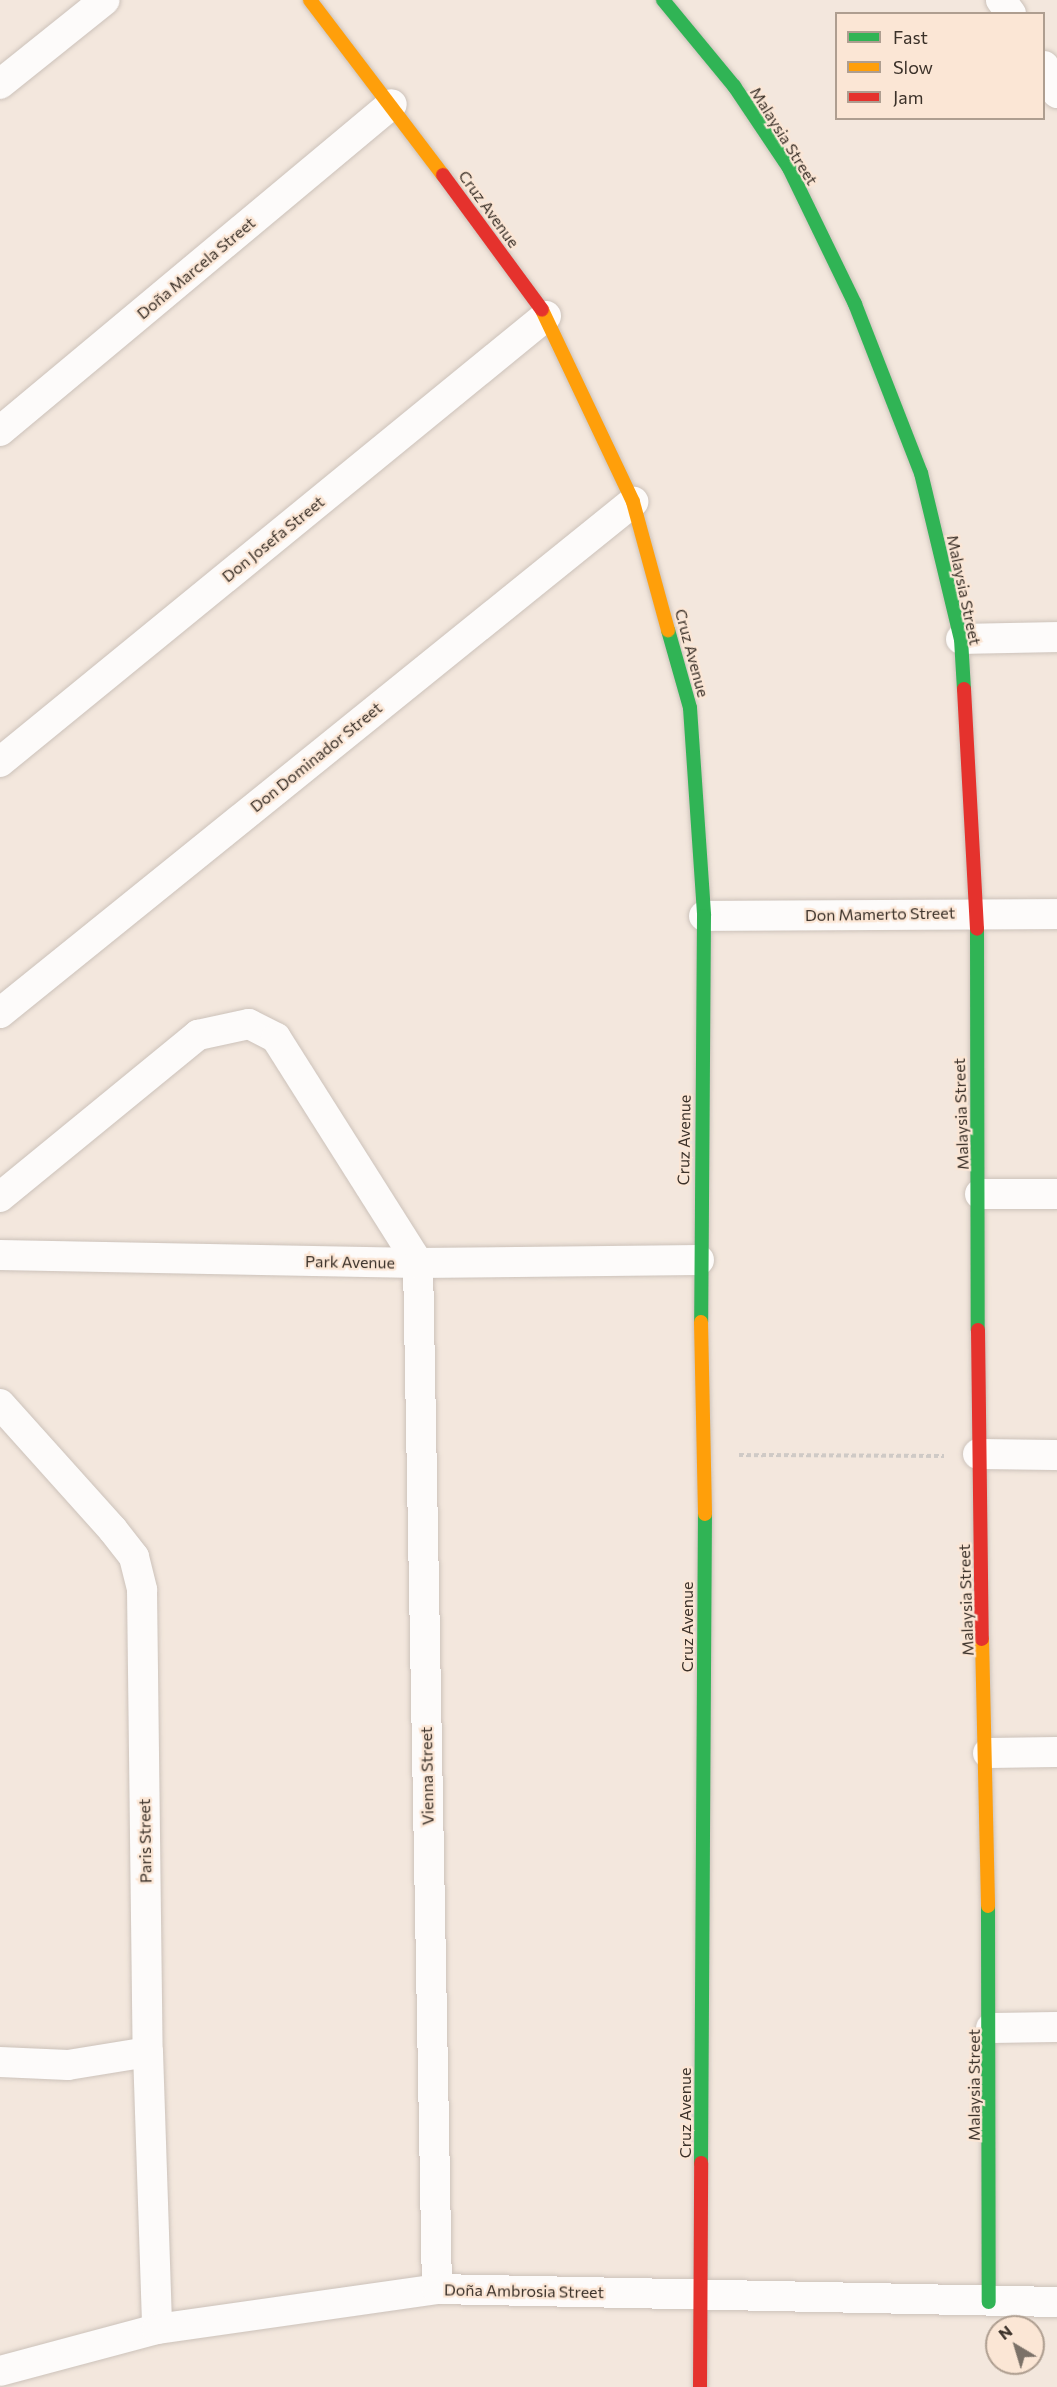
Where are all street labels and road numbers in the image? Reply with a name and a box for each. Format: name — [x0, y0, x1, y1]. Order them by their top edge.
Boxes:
street label: Malaysia Street — [746, 83, 822, 189]
street label: Cruz Avenue — [455, 167, 523, 251]
street label: Doña Marcela Street — [133, 213, 259, 323]
street label: Don Josefa Street — [218, 492, 328, 586]
street label: Malaysia Street — [943, 533, 985, 647]
street label: Cruz Avenue — [671, 607, 713, 699]
street label: Don Dominador Street — [246, 698, 386, 816]
street label: Don Mamerto Street — [805, 903, 955, 925]
street label: Malaysia Street — [949, 1058, 973, 1170]
street label: Cruz Avenue — [674, 1095, 694, 1185]
street label: Park Avenue — [305, 1252, 395, 1272]
street label: Malaysia Street — [954, 1544, 978, 1656]
street label: Cruz Avenue — [677, 1582, 697, 1672]
street label: Vienna Street — [417, 1727, 437, 1825]
street label: Paris Street — [135, 1799, 155, 1883]
street label: Malaysia Street — [964, 2029, 984, 2141]
street label: Cruz Avenue — [675, 2068, 695, 2158]
street label: Doña Ambrosia Street — [444, 2280, 604, 2302]

